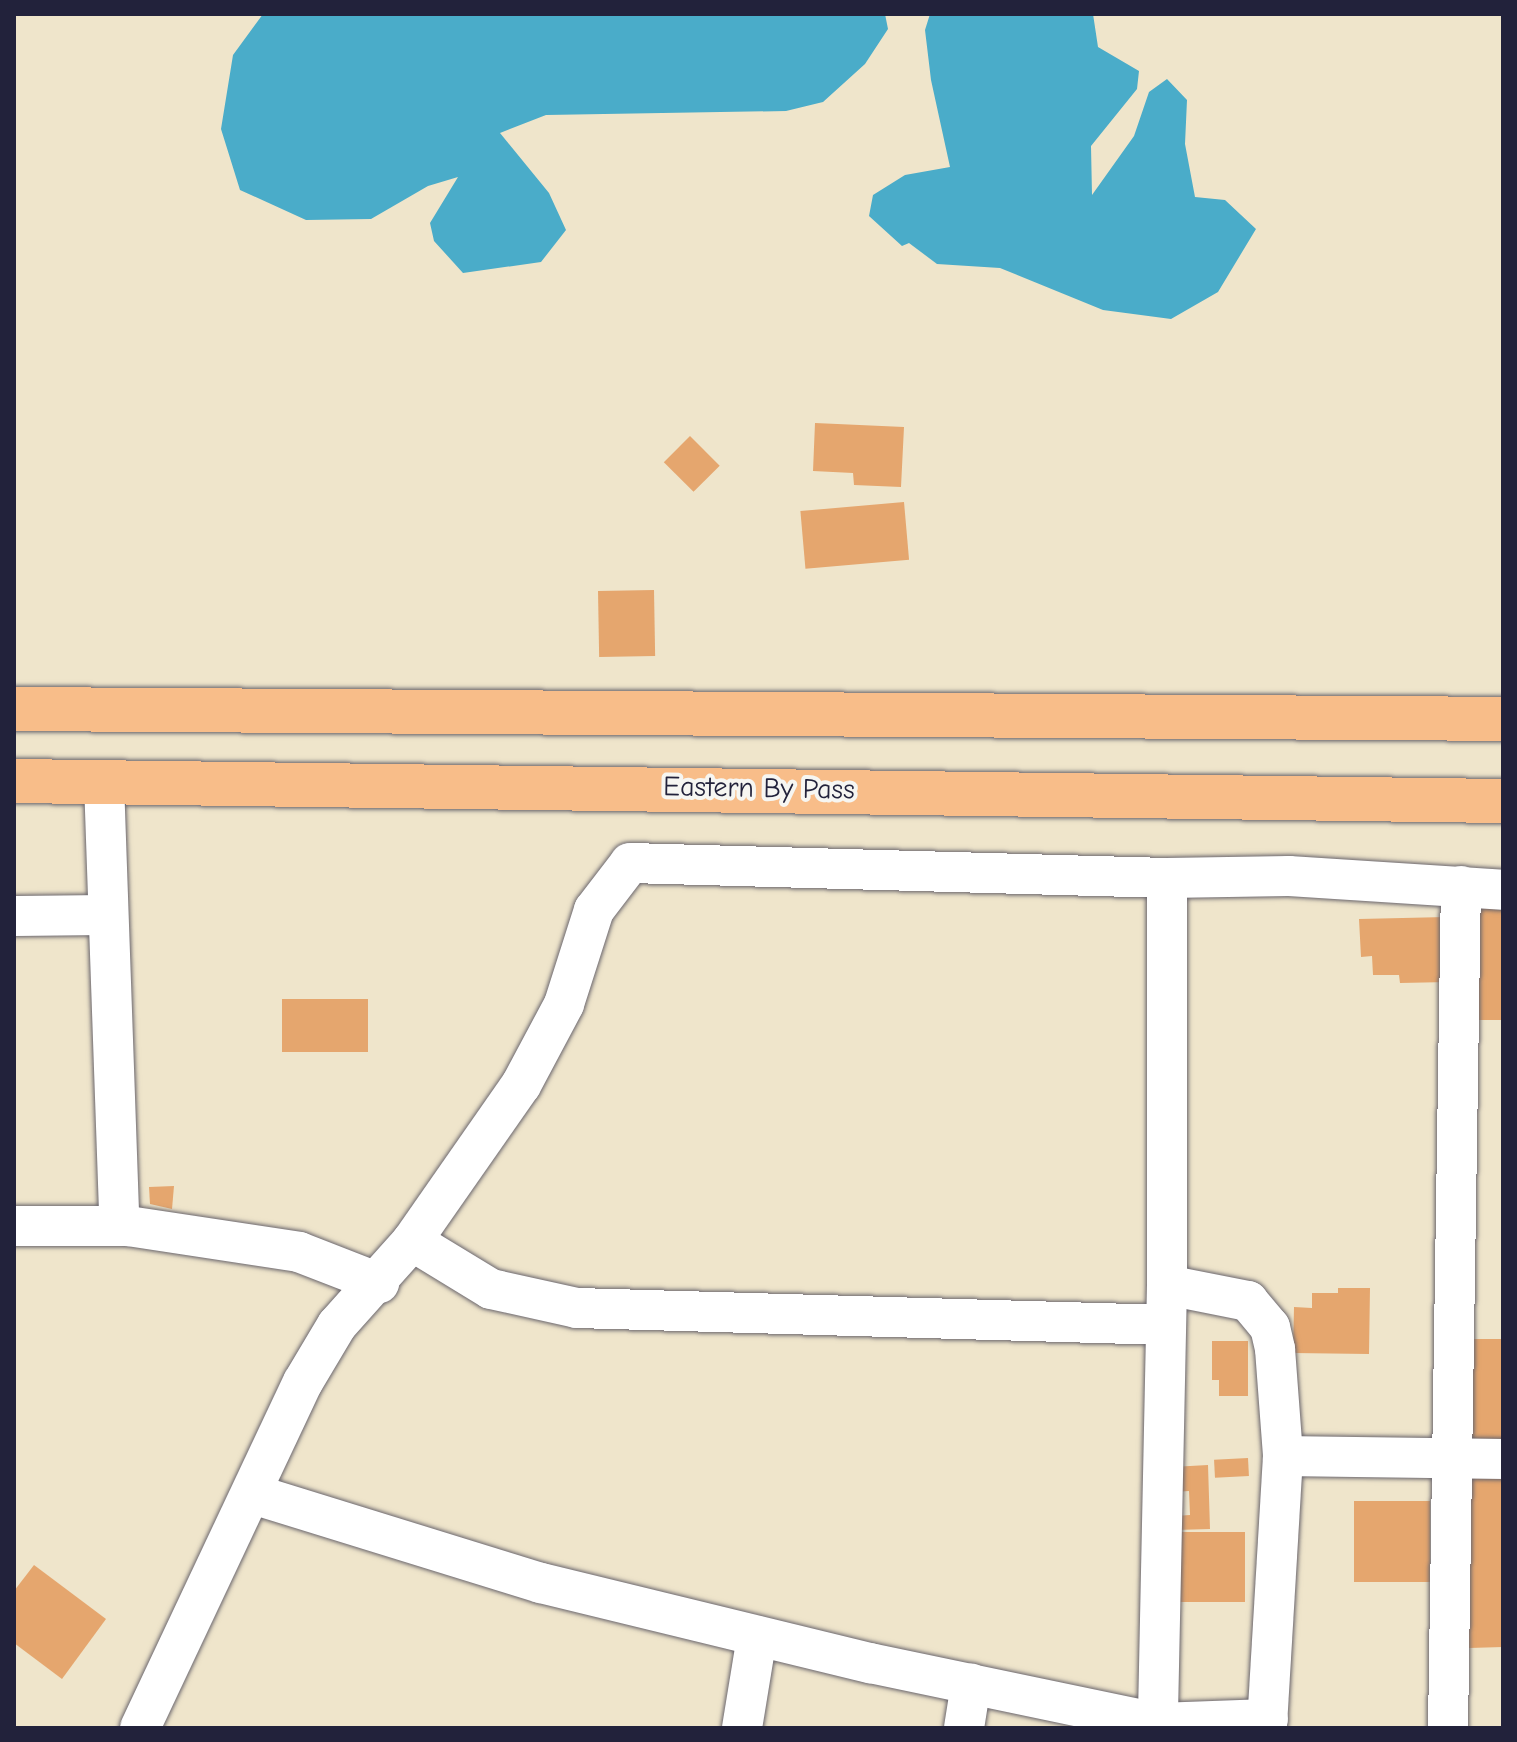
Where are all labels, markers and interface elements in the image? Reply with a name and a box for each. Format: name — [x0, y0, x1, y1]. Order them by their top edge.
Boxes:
street label: Eastern By Pass — [663, 770, 855, 806]

